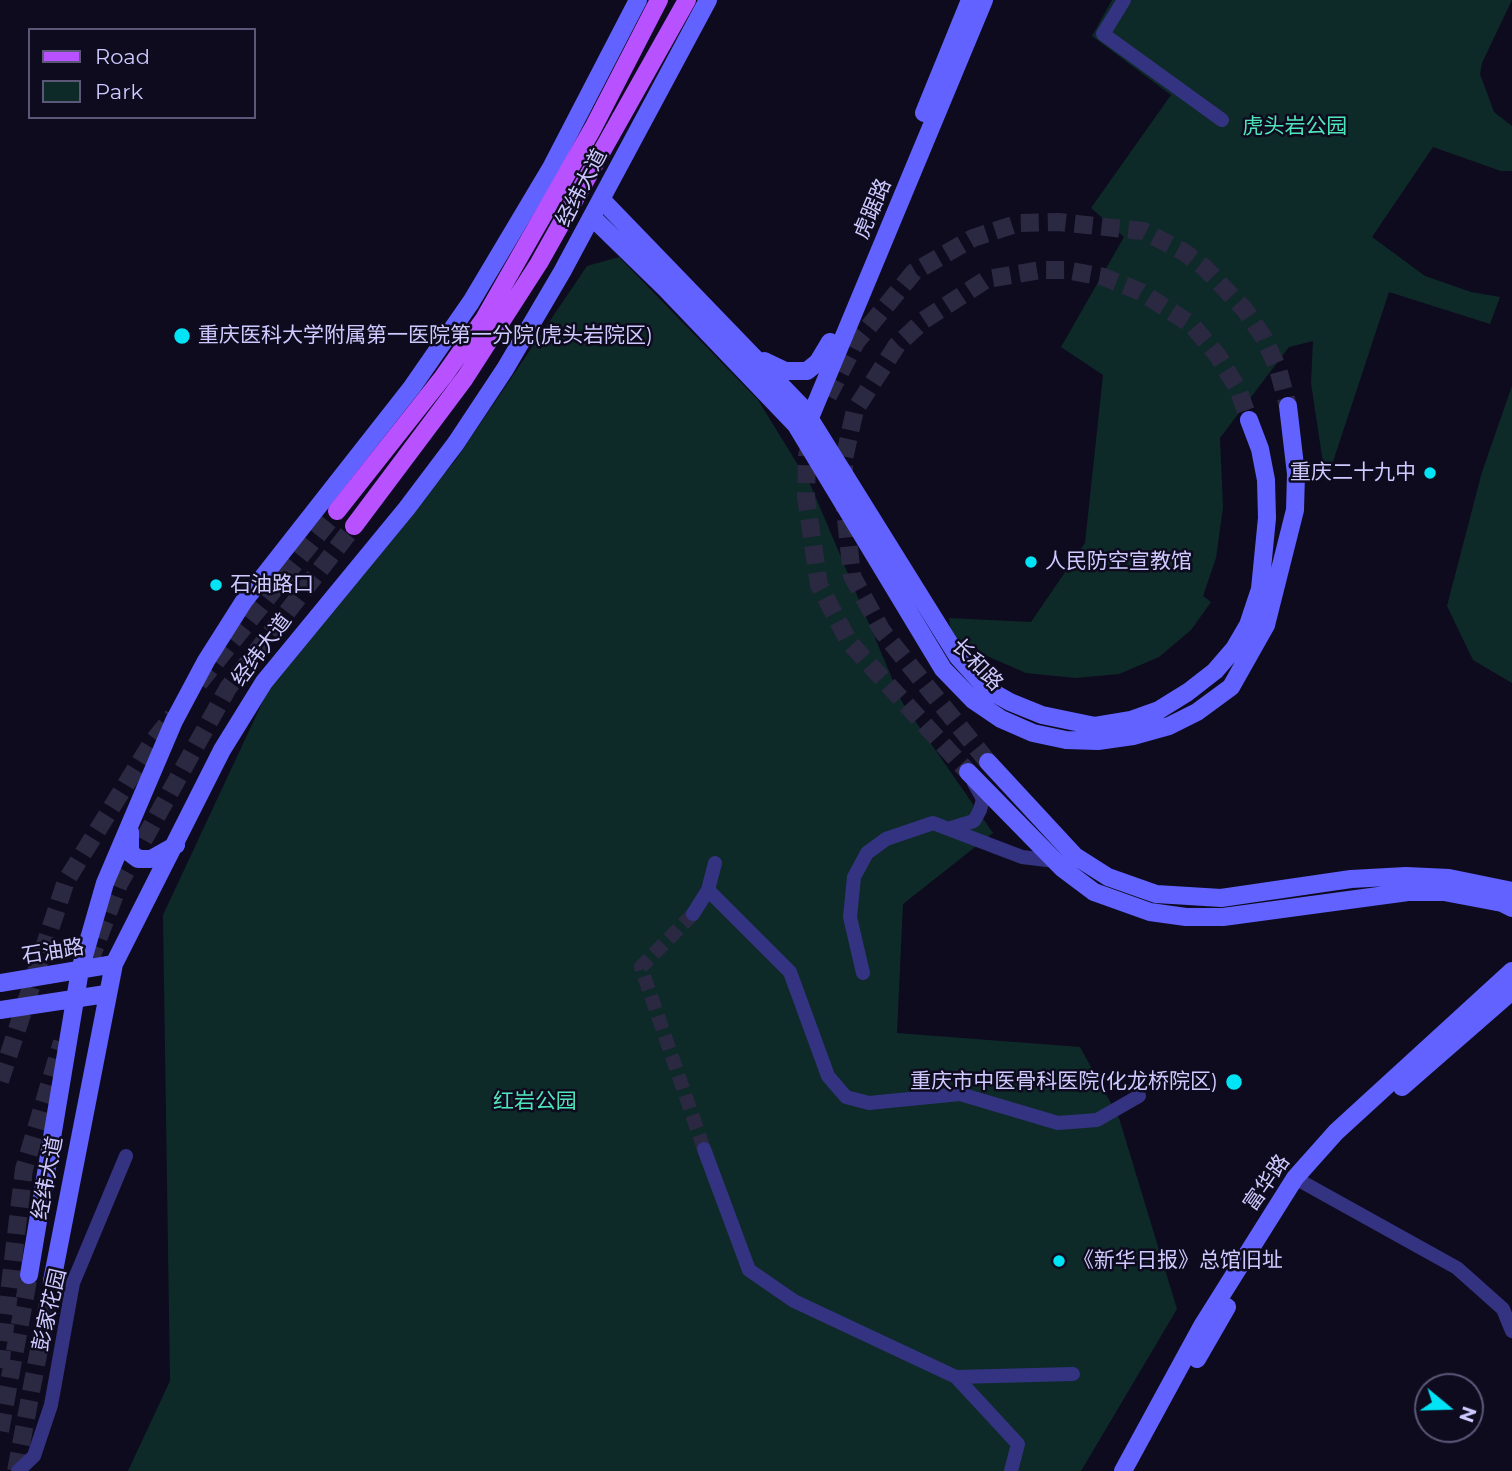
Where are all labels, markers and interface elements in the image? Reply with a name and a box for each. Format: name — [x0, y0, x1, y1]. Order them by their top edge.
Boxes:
legend — [28, 28, 256, 119]
text: Road — [95, 44, 150, 69]
text: Park — [95, 79, 143, 104]
park label: 虎头岩公园 — [1243, 114, 1347, 140]
street label: 经纬大道 — [551, 145, 613, 231]
street label: 虎踞路 — [849, 175, 897, 243]
place label: 重庆医科大学附属第一医院第一分院(虎头岩院区) — [198, 323, 653, 349]
marker: 重庆医科大学附属第一医院第一分院(虎头岩院区) — [172, 326, 192, 346]
place label: 重庆二十九中 — [1290, 460, 1416, 486]
marker: 重庆二十九中 — [1422, 465, 1438, 481]
place label: 人民防空宣教馆 — [1045, 549, 1192, 575]
marker: 人民防空宣教馆 — [1023, 554, 1039, 570]
place label: 石油路口 — [230, 572, 314, 598]
marker: 石油路口 — [208, 577, 224, 593]
street label: 经纬大道 — [227, 609, 297, 691]
street label: 长和路 — [946, 634, 1008, 696]
street label: 石油路 — [20, 935, 86, 969]
place label: 重庆市中医骨科医院(化龙桥院区) — [910, 1069, 1218, 1095]
marker: 重庆市中医骨科医院(化龙桥院区) — [1224, 1072, 1244, 1092]
park label: 红岩公园 — [493, 1089, 577, 1115]
street label: 经纬大道 — [28, 1134, 68, 1222]
street label: 富华路 — [1239, 1150, 1295, 1216]
place label: 《新华日报》总馆旧址 — [1073, 1248, 1283, 1274]
marker: 《新华日报》总馆旧址 — [1051, 1253, 1067, 1269]
street label: 彭家花园 — [28, 1266, 72, 1354]
north arrow — [1414, 1373, 1484, 1443]
text: N — [1454, 1403, 1481, 1425]

